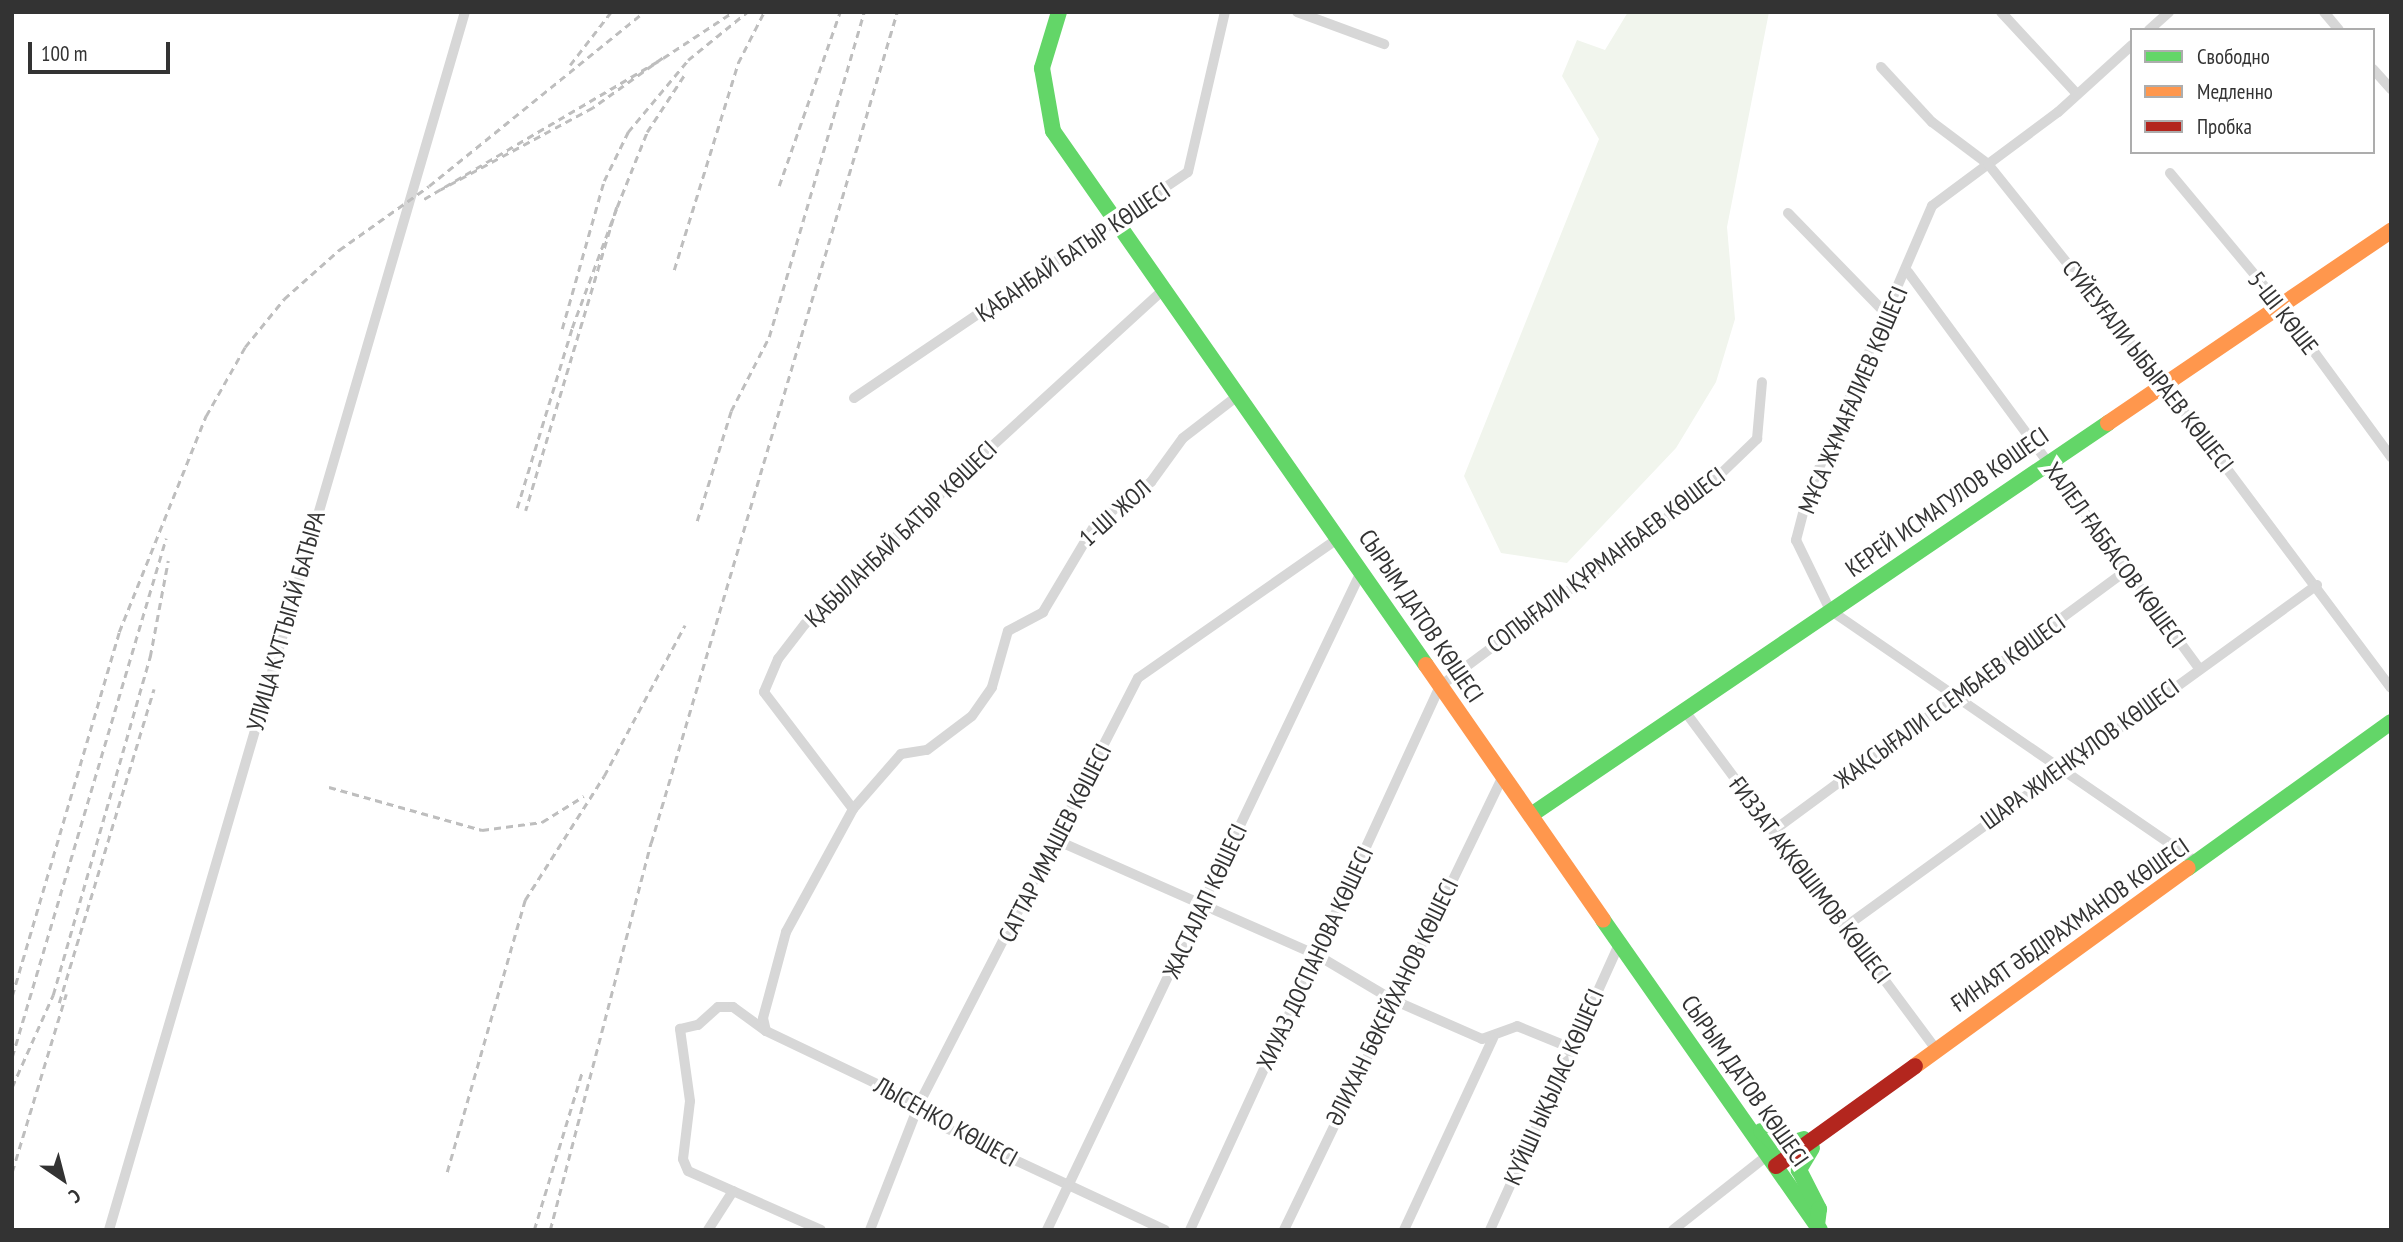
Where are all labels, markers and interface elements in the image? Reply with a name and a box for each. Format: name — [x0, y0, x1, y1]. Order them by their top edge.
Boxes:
scale bar — [32, 28, 173, 72]
legend — [2130, 28, 2375, 154]
text: 100 m — [41, 40, 87, 67]
text: Свободно — [2197, 43, 2270, 70]
text: Медленно — [2197, 78, 2273, 105]
text: Пробка — [2197, 113, 2252, 140]
street label: ҚАБАНБАЙ БАТЫР КӨШЕСІ — [970, 176, 1176, 328]
street label: СҮЙЕУҒАЛИ ЫБЫРАЕВ КӨШЕСI — [2056, 254, 2240, 478]
street label: 5-ШI КӨШЕ — [2242, 266, 2324, 360]
street label: МҰСА ЖҰМАҒАЛИЕВ КӨШЕСІ — [1792, 282, 1914, 518]
street label: КЕРЕЙ ИСМАГУЛОВ КӨШЕСІ — [1840, 421, 2054, 583]
street label: ҚАБЫЛАНБАЙ БАТЫР КӨШЕСІ — [799, 435, 1003, 633]
street label: ХАЛЕЛ ҒАББАСОВ КӨШЕСІ — [2038, 457, 2192, 653]
street label: СОПЫҒАЛИ ҚҰРМАНБАЕВ КӨШЕСІ — [1481, 461, 1731, 659]
street label: 1-ШІ ЖОЛ — [1073, 474, 1157, 552]
street label: УЛИЦА КУТТЫГАЙ БАТЫРА — [241, 507, 331, 735]
street label: СЫРЫМ ДАТОВ КӨШЕСІ — [1352, 524, 1490, 708]
street label: ЖАҚСЫҒАЛИ ЕСЕМБАЕВ КӨШЕСI — [1829, 608, 2071, 794]
street label: ШАРА ЖИЕНҚҰЛОВ КӨШЕСІ — [1975, 672, 2185, 836]
street label: САТТАР ИМАШЕВ КӨШЕСІ — [992, 739, 1118, 947]
street label: ҒИЗЗАТ АҚКӨШІМОВ КӨШЕСI — [1722, 770, 1898, 990]
street label: ЖАСТАЛАП КӨШЕСІ — [1157, 819, 1253, 983]
street label: ҒИНАЯТ ӘБДІРАХМАНОВ КӨШЕСІ — [1945, 831, 2195, 1019]
street label: ХИУАЗ ДОСПАНОВА КӨШЕСІ — [1250, 841, 1380, 1075]
street label: ӘЛИХАН БӨКЕЙХАНОВ КӨШЕСI — [1320, 874, 1464, 1130]
street label: КҮЙШІ ЫҚЫЛАС КӨШЕСІ — [1498, 984, 1610, 1190]
street label: СЫРЫМ ДАТОВ КӨШЕСІ — [1675, 990, 1815, 1172]
street label: ЛЫСЕНКО КӨШЕСІ — [869, 1071, 1023, 1173]
north arrow — [28, 1144, 98, 1214]
text: С — [65, 1184, 85, 1209]

